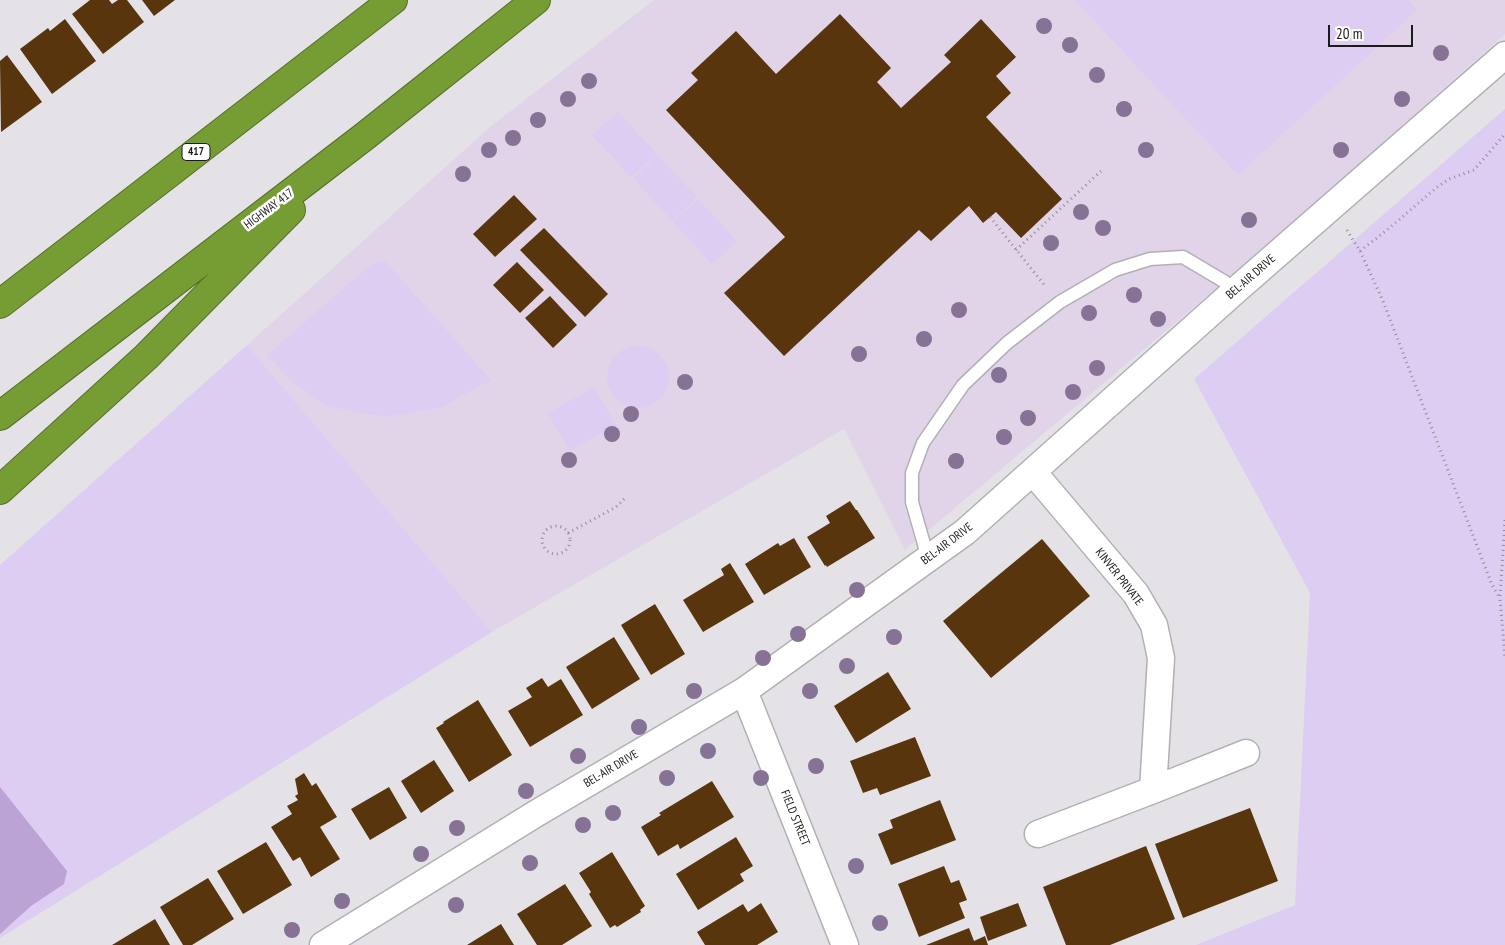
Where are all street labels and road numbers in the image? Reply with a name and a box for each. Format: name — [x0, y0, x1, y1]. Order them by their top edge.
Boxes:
road number: 417 — [182, 144, 210, 160]
street label: HIGHWAY 417 — [241, 186, 297, 232]
street label: BEL-AIR DRIVE — [1223, 252, 1279, 302]
street label: BEL-AIR DRIVE — [918, 520, 976, 568]
street label: KINVER PRIVATE — [1092, 545, 1146, 609]
street label: BEL-AIR DRIVE — [581, 747, 641, 791]
street label: FIELD STREET — [777, 788, 813, 848]

